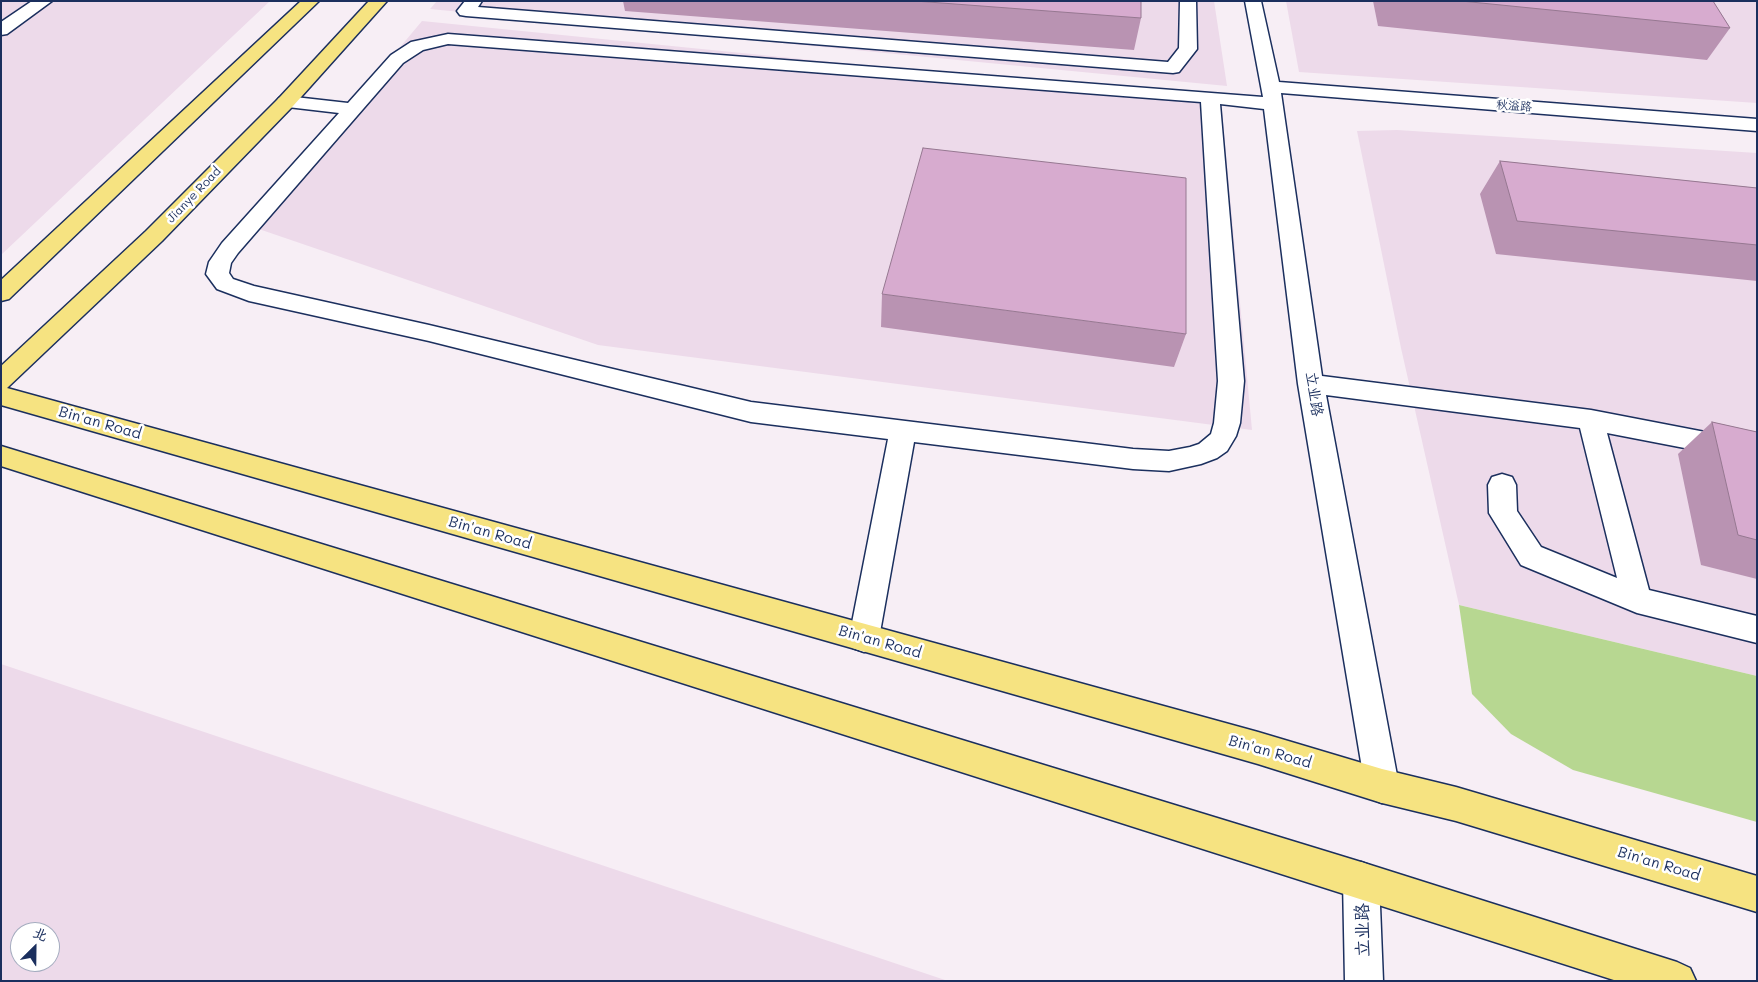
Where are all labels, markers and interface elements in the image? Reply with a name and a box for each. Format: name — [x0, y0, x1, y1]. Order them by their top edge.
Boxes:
street label: 秋溢路 — [1496, 98, 1532, 114]
street label: Jianye Road — [164, 164, 224, 226]
street label: 立业路 — [1302, 370, 1326, 418]
street label: Bin'an Road — [56, 403, 144, 443]
street label: Bin'an Road — [446, 513, 534, 553]
street label: Bin'an Road — [836, 622, 924, 662]
street label: Bin'an Road — [1226, 732, 1314, 772]
street label: Bin'an Road — [1616, 843, 1702, 885]
street label: 立业路 — [1352, 903, 1374, 957]
north arrow — [10, 922, 60, 972]
text: 北 — [31, 922, 51, 945]

